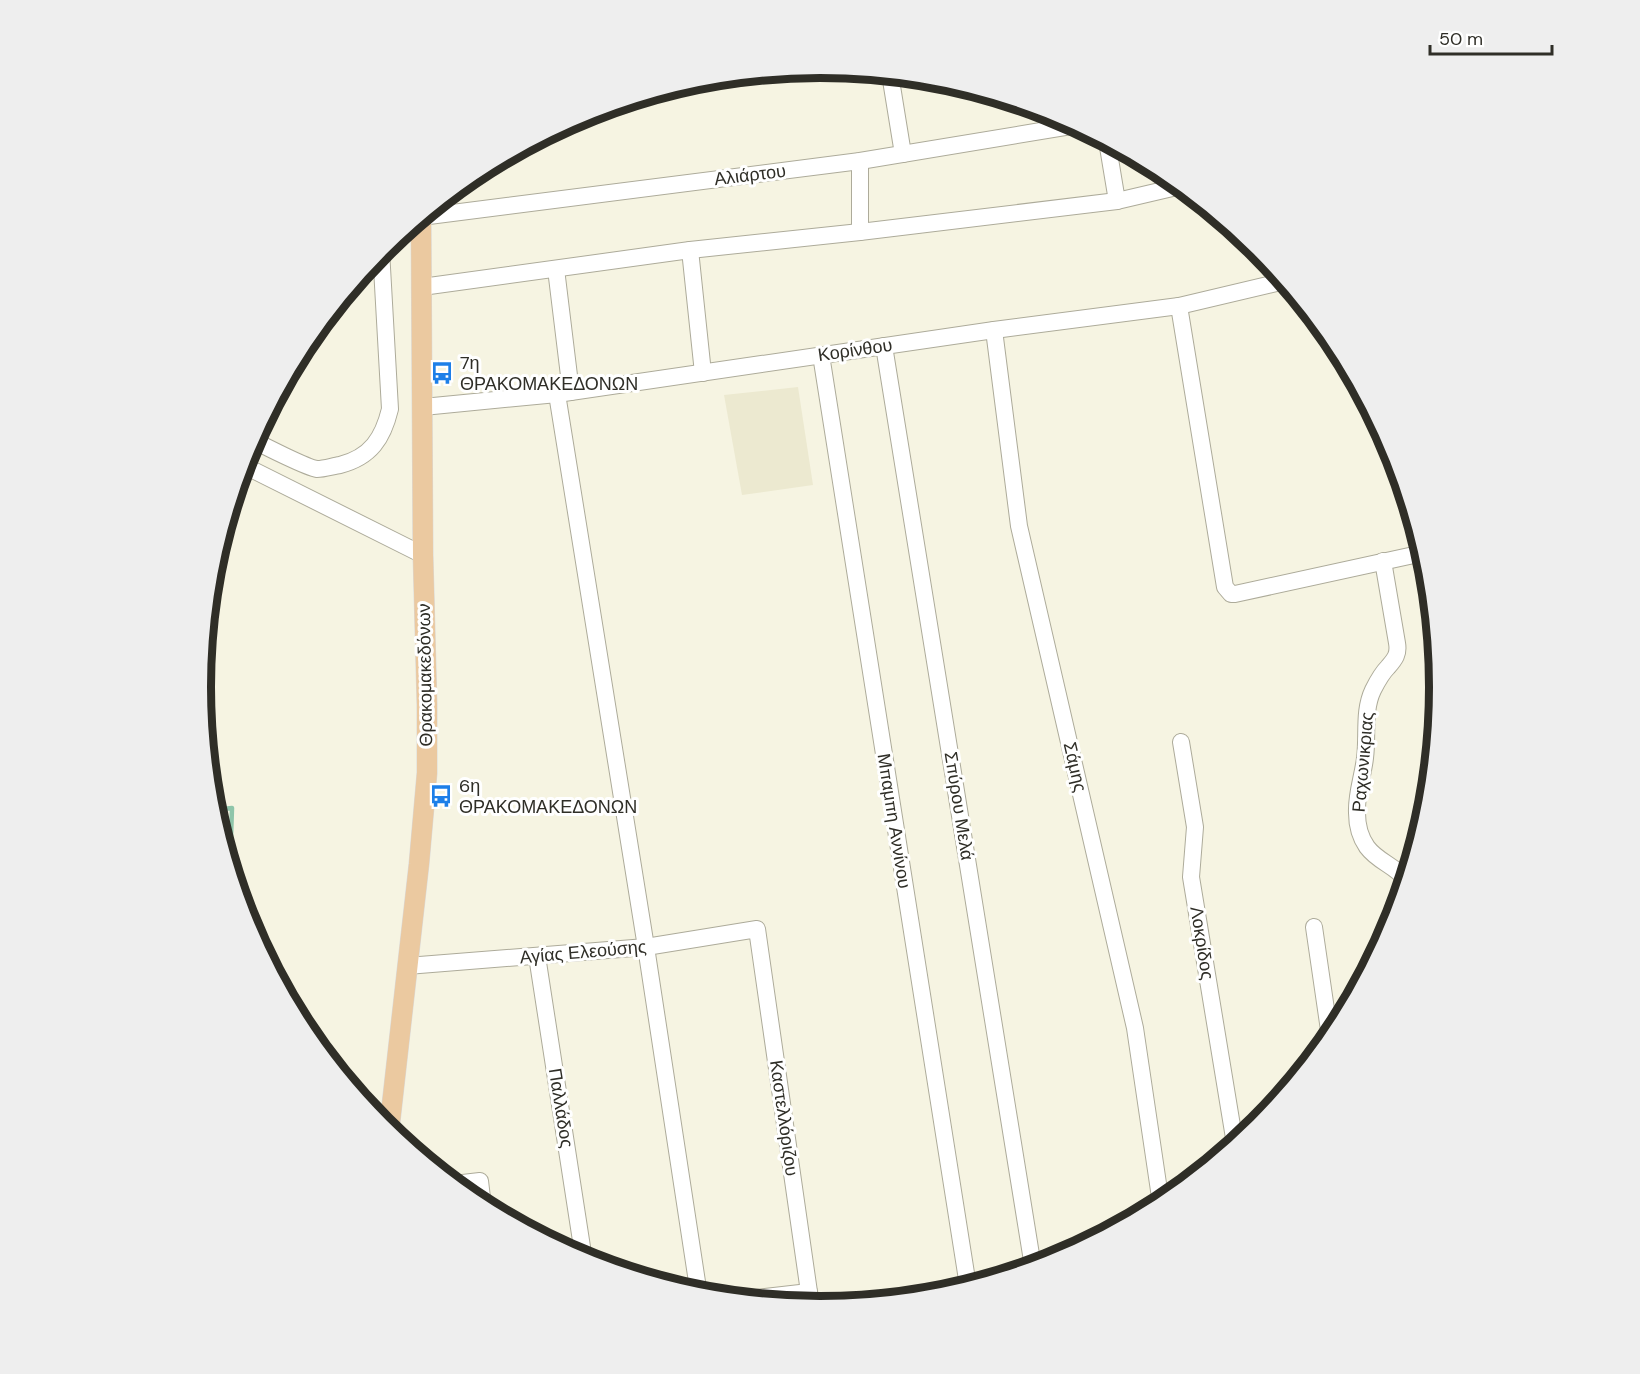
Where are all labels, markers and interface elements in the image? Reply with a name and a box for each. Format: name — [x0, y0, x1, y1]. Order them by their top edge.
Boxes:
scale bar — [1430, 18, 1552, 56]
text: 50 m — [1439, 27, 1483, 51]
street label: Αλιάρτου — [713, 159, 787, 191]
street label: Κορίνθου — [816, 333, 894, 367]
place label: 7η ΘΡΑΚΟΜΑΚΕΔΟΝΩΝ — [460, 351, 638, 396]
bus stop icon: 7η ΘΡΑΚΟΜΑΚΕΔΟΝΩΝ — [429, 360, 455, 386]
street label: Θρακομακεδόνων — [412, 603, 438, 747]
street label: Ραχωνικριας — [1347, 710, 1379, 813]
street label: Σάμης — [1058, 740, 1092, 795]
street label: Σπύρου Μελά — [939, 750, 979, 862]
street label: Μπαμπη Αννίνου — [871, 752, 917, 890]
place label: 6η ΘΡΑΚΟΜΑΚΕΔΟΝΩΝ — [459, 774, 637, 819]
bus stop icon: 6η ΘΡΑΚΟΜΑΚΕΔΟΝΩΝ — [428, 783, 454, 809]
street label: Λοκρίδος — [1184, 905, 1220, 982]
street label: Αγίας Ελεούσης — [519, 934, 648, 969]
street label: Καστελλόριζου — [764, 1058, 804, 1178]
street label: Παλλάδος — [543, 1066, 579, 1150]

